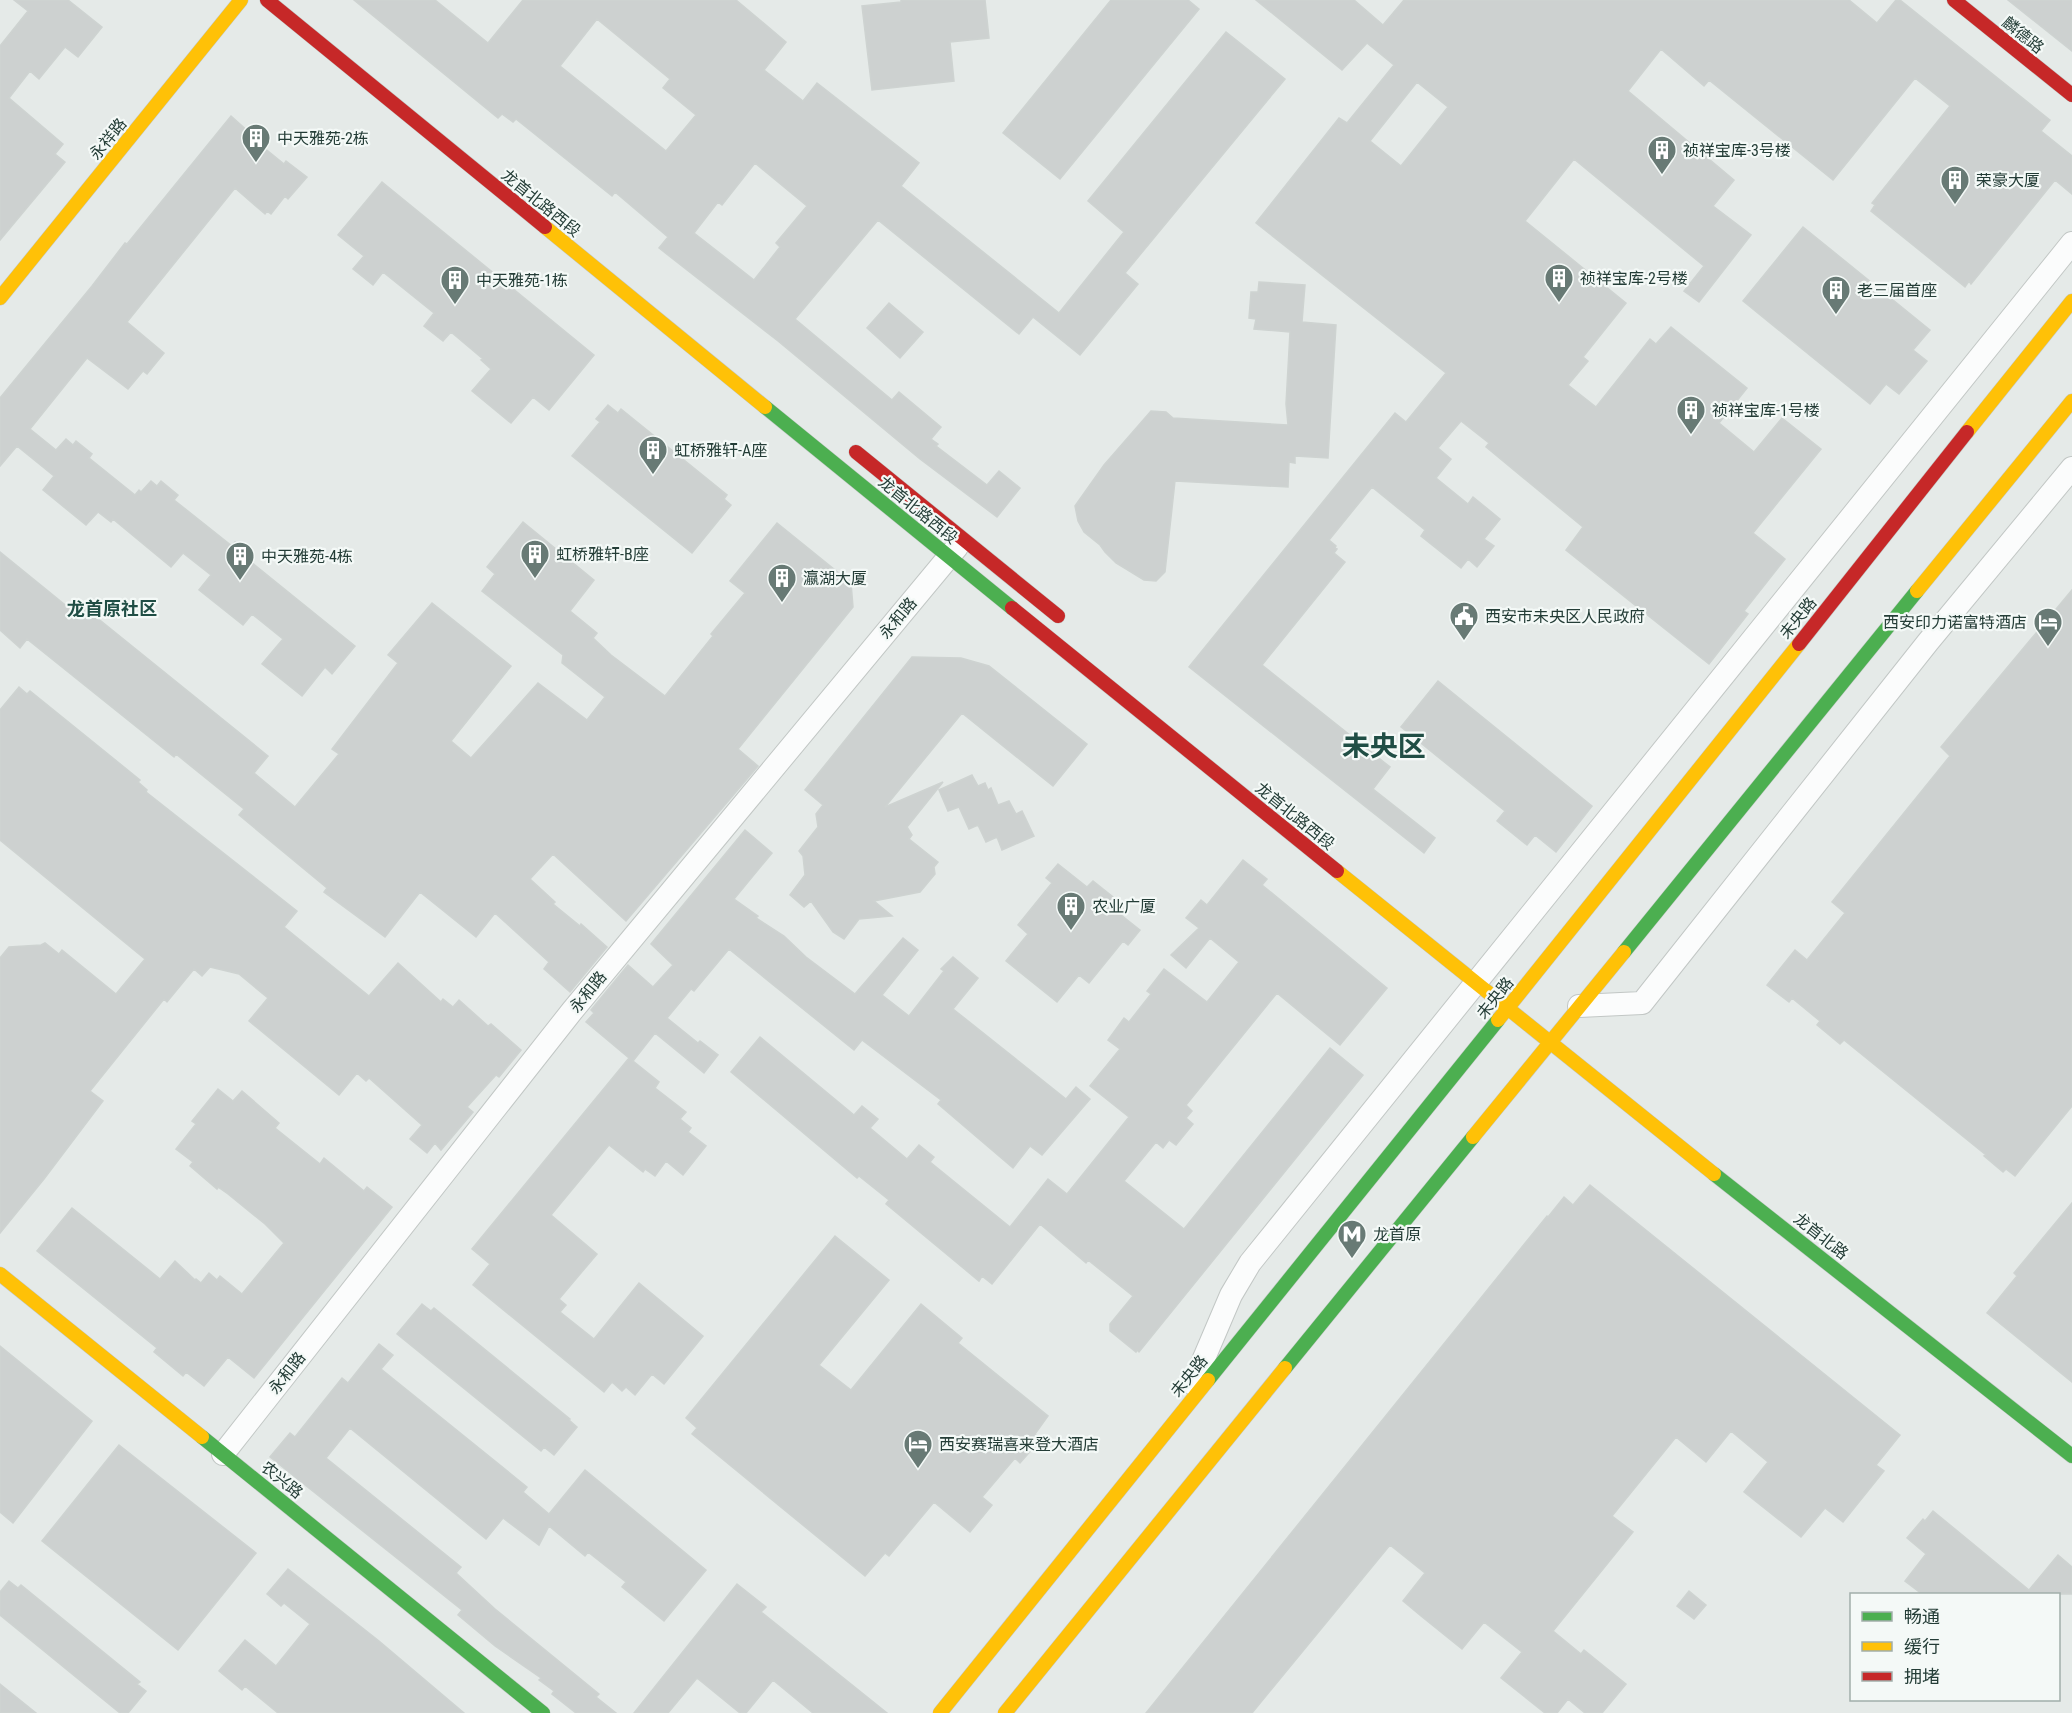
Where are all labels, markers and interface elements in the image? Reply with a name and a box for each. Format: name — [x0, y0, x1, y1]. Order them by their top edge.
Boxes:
street label: 麟德路 — [1998, 13, 2048, 57]
street label: 永祥路 — [86, 114, 130, 164]
building icon: 中天雅苑-2栋 — [240, 122, 272, 164]
place label: 中天雅苑-2栋 — [277, 129, 369, 148]
building icon: 祯祥宝库-3号楼 — [1646, 134, 1678, 176]
place label: 祯祥宝库-3号楼 — [1683, 141, 1791, 160]
building icon: 荣豪大厦 — [1939, 164, 1971, 206]
street label: 龙首北路西段 — [498, 165, 584, 241]
place label: 荣豪大厦 — [1976, 171, 2040, 190]
building icon: 祯祥宝库-2号楼 — [1543, 262, 1575, 304]
building icon: 中天雅苑-1栋 — [439, 264, 471, 306]
place label: 祯祥宝库-2号楼 — [1580, 269, 1688, 288]
place label: 中天雅苑-1栋 — [476, 271, 568, 290]
building icon: 老三届首座 — [1820, 274, 1852, 316]
place label: 老三届首座 — [1857, 281, 1937, 300]
building icon: 祯祥宝库-1号楼 — [1675, 394, 1707, 436]
place label: 祯祥宝库-1号楼 — [1712, 401, 1820, 420]
building icon: 虹桥雅轩-A座 — [637, 434, 669, 476]
place label: 虹桥雅轩-A座 — [674, 441, 767, 460]
street label: 龙首北路西段 — [875, 472, 961, 548]
building icon: 虹桥雅轩-B座 — [519, 538, 551, 580]
building icon: 中天雅苑-4栋 — [224, 540, 256, 582]
place label: 虹桥雅轩-B座 — [556, 545, 649, 564]
place label: 中天雅苑-4栋 — [261, 547, 353, 566]
building icon: 瀛湖大厦 — [766, 562, 798, 604]
place label: 瀛湖大厦 — [803, 569, 867, 588]
street label: 未央路 — [1776, 593, 1820, 643]
street label: 永和路 — [875, 594, 921, 642]
district label: 龙首原社区 — [67, 598, 157, 619]
public building icon: 西安市未央区人民政府 — [1448, 600, 1480, 642]
hotel icon: 西安印力诺富特酒店 — [2032, 606, 2064, 648]
place label: 西安市未央区人民政府 — [1485, 607, 1645, 626]
place label: 西安印力诺富特酒店 — [1883, 613, 2027, 632]
district label: 未央区 — [1342, 730, 1426, 763]
street label: 龙首北路西段 — [1252, 778, 1338, 854]
building icon: 农业广厦 — [1055, 890, 1087, 932]
place label: 农业广厦 — [1092, 897, 1156, 916]
street label: 永和路 — [566, 967, 610, 1017]
street label: 未央路 — [1473, 973, 1517, 1023]
street label: 龙首北路 — [1790, 1209, 1852, 1263]
metro station icon: 龙首原 — [1336, 1218, 1368, 1260]
place label: 龙首原 — [1373, 1225, 1421, 1244]
street label: 永和路 — [265, 1348, 309, 1398]
street label: 未央路 — [1167, 1351, 1211, 1401]
hotel icon: 西安赛瑞喜来登大酒店 — [902, 1428, 934, 1470]
place label: 西安赛瑞喜来登大酒店 — [939, 1435, 1099, 1454]
street label: 农兴路 — [257, 1458, 307, 1502]
legend — [1850, 1593, 2060, 1701]
text: 畅通 — [1904, 1606, 1940, 1627]
text: 缓行 — [1904, 1636, 1940, 1657]
text: 拥堵 — [1904, 1666, 1940, 1687]

